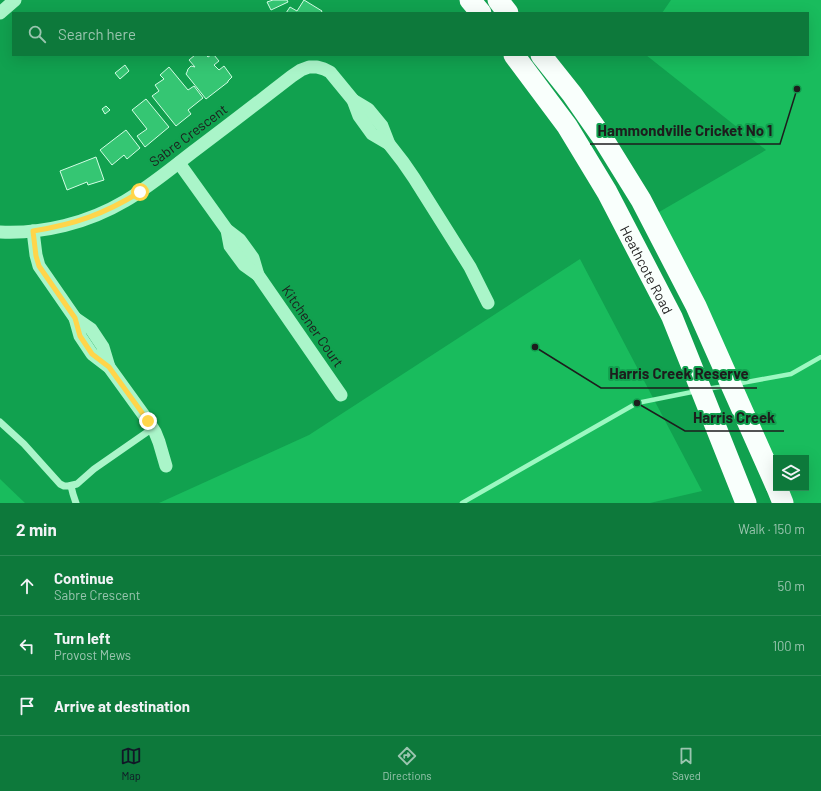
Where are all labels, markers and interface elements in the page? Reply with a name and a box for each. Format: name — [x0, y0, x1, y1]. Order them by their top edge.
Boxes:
search box — [12, 12, 809, 56]
icon: search — [26, 23, 48, 45]
text: Search here — [58, 25, 136, 43]
street label: Sabre Crescent — [146, 100, 230, 170]
callout: Hammondville Cricket No 1 — [590, 117, 780, 144]
text: Hammondville Cricket No 1 — [598, 121, 772, 139]
route start — [131, 183, 149, 201]
street label: Heathcote Road — [617, 222, 677, 316]
street label: Kitchener Court — [279, 282, 347, 370]
callout: Harris Creek Reserve — [601, 361, 757, 388]
text: Harris Creek Reserve — [609, 364, 749, 382]
callout: Harris Creek — [685, 404, 784, 431]
text: Harris Creek — [693, 408, 775, 426]
route end — [139, 412, 157, 430]
map controls — [773, 455, 809, 491]
button: layers — [773, 455, 809, 491]
text: 2 min — [16, 519, 57, 539]
text: Walk · 150 m — [738, 521, 805, 537]
text: Continue — [54, 569, 114, 587]
icon: ahead — [16, 575, 38, 597]
text: 50 m — [778, 578, 805, 594]
text: Sabre Crescent — [54, 587, 141, 603]
text: Turn left — [54, 629, 110, 647]
icon: left — [16, 635, 38, 657]
text: 100 m — [772, 638, 805, 654]
text: Provost Mews — [54, 647, 131, 663]
icon: arrive — [16, 695, 38, 717]
text: Arrive at destination — [54, 697, 190, 715]
tab: Map — [120, 745, 142, 782]
tab: Directions — [382, 745, 432, 782]
tab: Saved — [672, 745, 701, 782]

